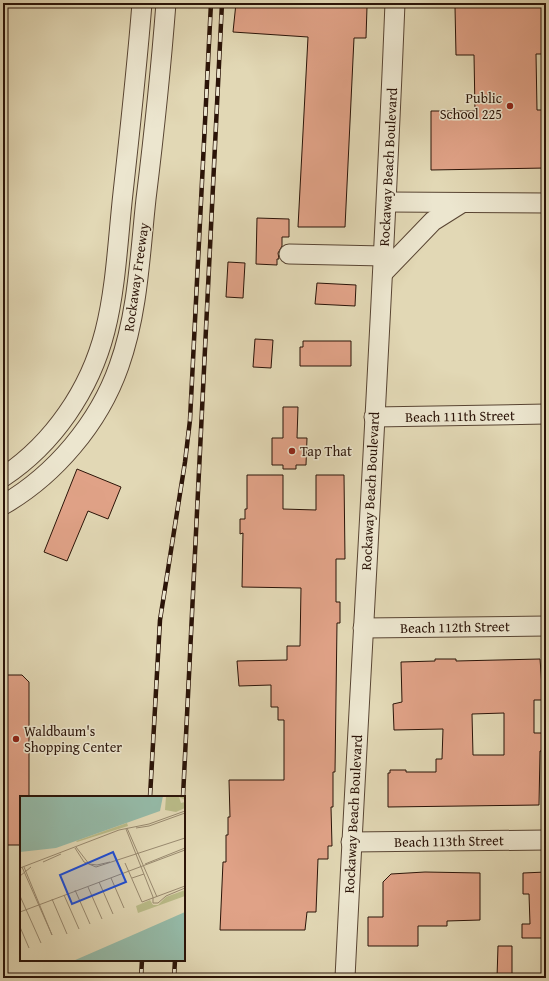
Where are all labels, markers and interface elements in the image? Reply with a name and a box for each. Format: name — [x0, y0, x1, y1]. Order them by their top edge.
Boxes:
street label: Rockaway Beach Boulevard — [374, 87, 402, 247]
place label: Public School 225 — [440, 88, 502, 124]
marker: Public School 225 — [505, 101, 515, 111]
street label: Rockaway Freeway — [118, 221, 154, 333]
street label: Beach 111th Street — [405, 405, 515, 427]
street label: Rockaway Beach Boulevard — [356, 411, 384, 571]
place label: Tap That — [300, 441, 352, 461]
marker: Tap That — [287, 446, 297, 456]
street label: Beach 112th Street — [400, 616, 510, 638]
place label: Waldbaum's Shopping Center — [24, 721, 122, 757]
marker: Waldbaum's Shopping Center — [11, 734, 21, 744]
street label: Rockaway Beach Boulevard — [339, 734, 367, 894]
inset map — [20, 796, 185, 961]
street label: Beach 113th Street — [394, 830, 504, 852]

